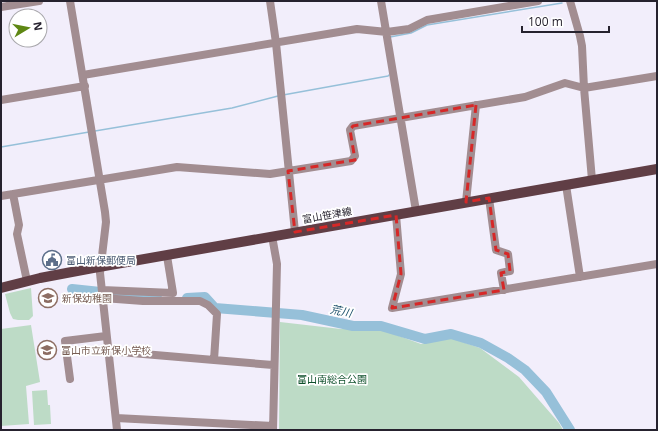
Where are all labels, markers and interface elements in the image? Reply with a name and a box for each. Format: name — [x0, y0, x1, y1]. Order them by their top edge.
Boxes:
north arrow — [8, 8, 48, 48]
scale bar — [522, 8, 609, 34]
text: 100 m — [528, 13, 563, 30]
text: N — [30, 20, 47, 32]
street label: 富山笹津線 — [301, 204, 353, 226]
public building icon: 富山新保郵便局 — [41, 249, 63, 271]
place label: 富山新保郵便局 — [66, 253, 136, 267]
school or university icon: 新保幼稚園 — [37, 287, 59, 309]
place label: 新保幼稚園 — [62, 291, 112, 305]
water label: 荒川 — [329, 301, 354, 320]
school or university icon: 富山市立新保小学校 — [36, 339, 58, 361]
place label: 富山市立新保小学校 — [61, 343, 151, 357]
park label: 富山南総合公園 — [297, 372, 367, 386]

